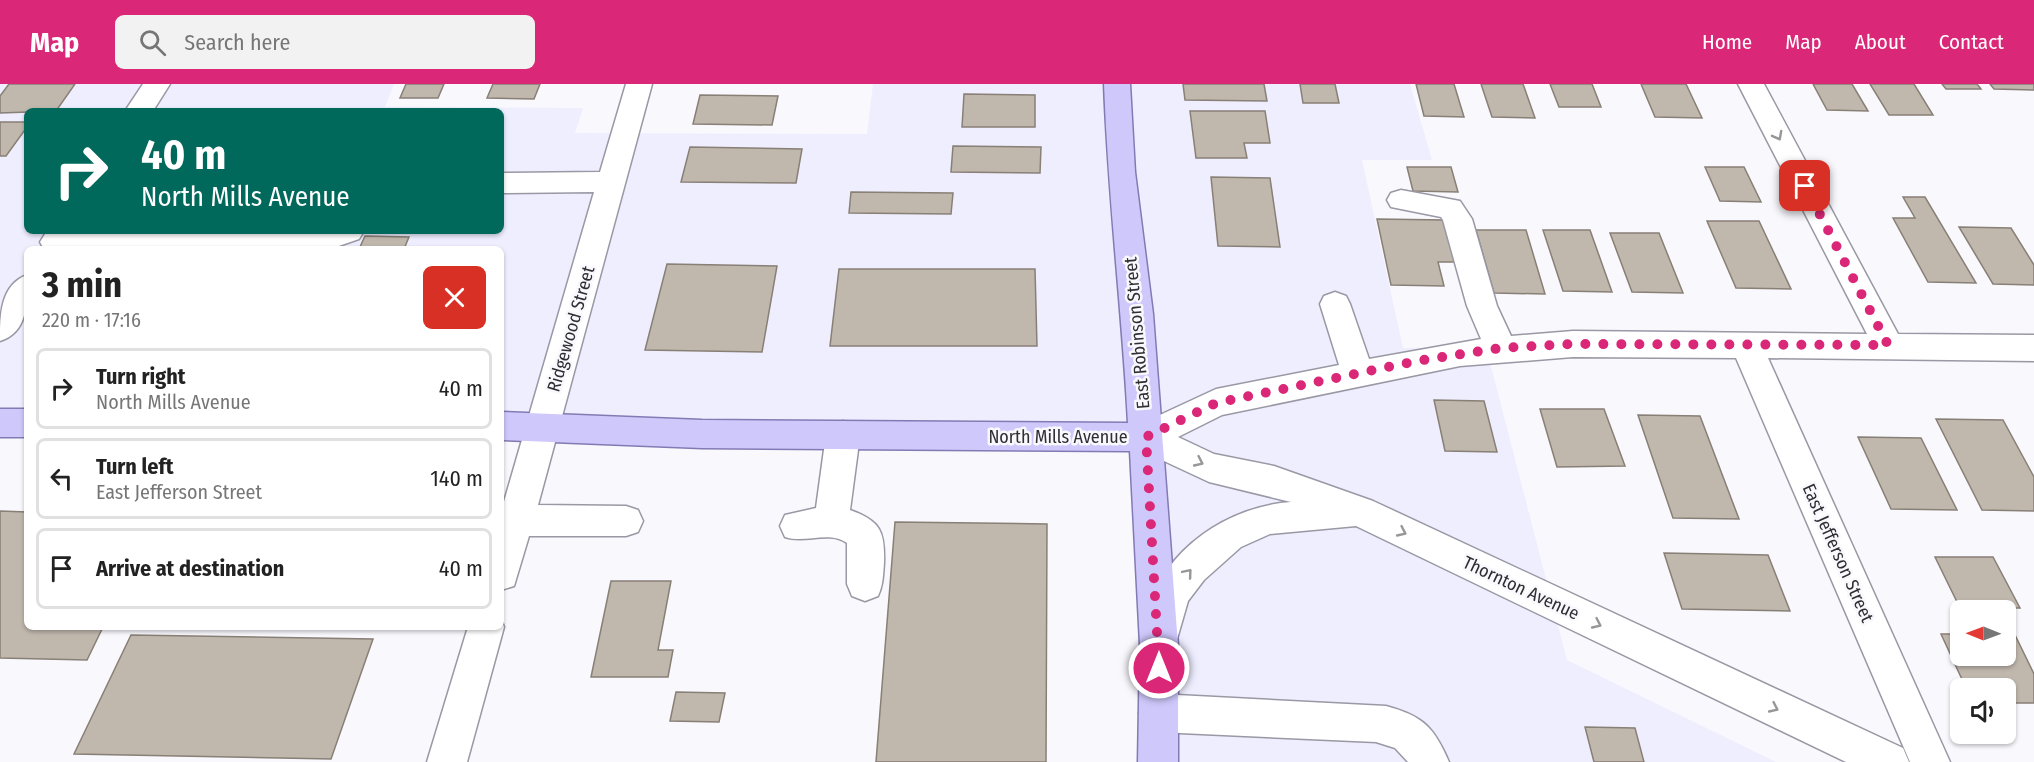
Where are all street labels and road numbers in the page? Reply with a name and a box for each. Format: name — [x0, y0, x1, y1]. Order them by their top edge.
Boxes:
street label: East Robinson Street — [1119, 256, 1155, 410]
street label: Ridgewood Street — [543, 263, 600, 394]
street label: North Mills Avenue — [988, 426, 1128, 448]
street label: East Jefferson Street — [1798, 480, 1878, 626]
street label: Thornton Avenue — [1459, 551, 1583, 625]

